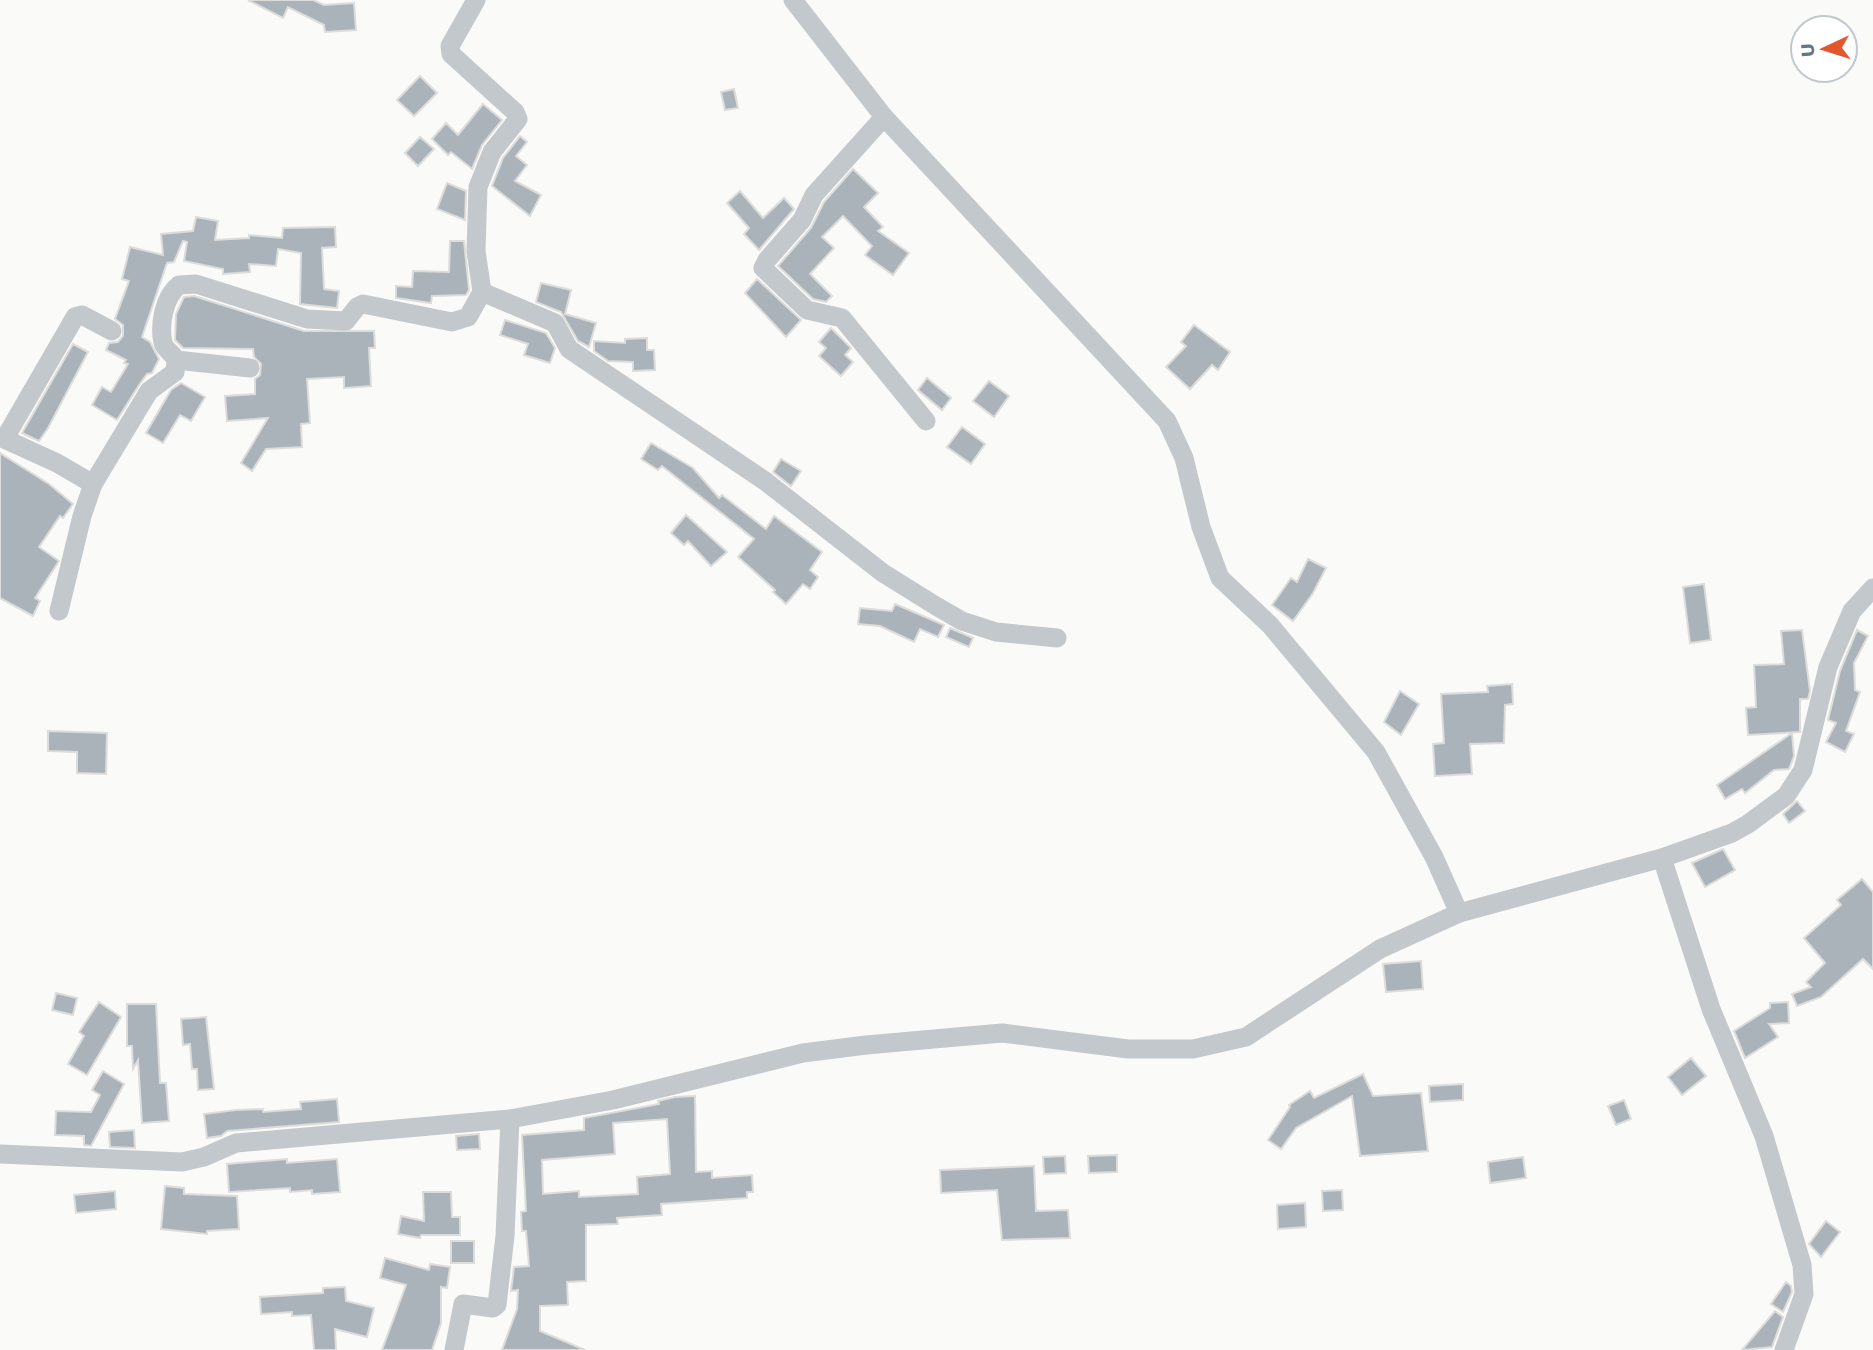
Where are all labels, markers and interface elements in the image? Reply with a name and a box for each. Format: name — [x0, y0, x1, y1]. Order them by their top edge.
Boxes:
north arrow — [1789, 14, 1859, 84]
text: U — [1796, 43, 1819, 58]

